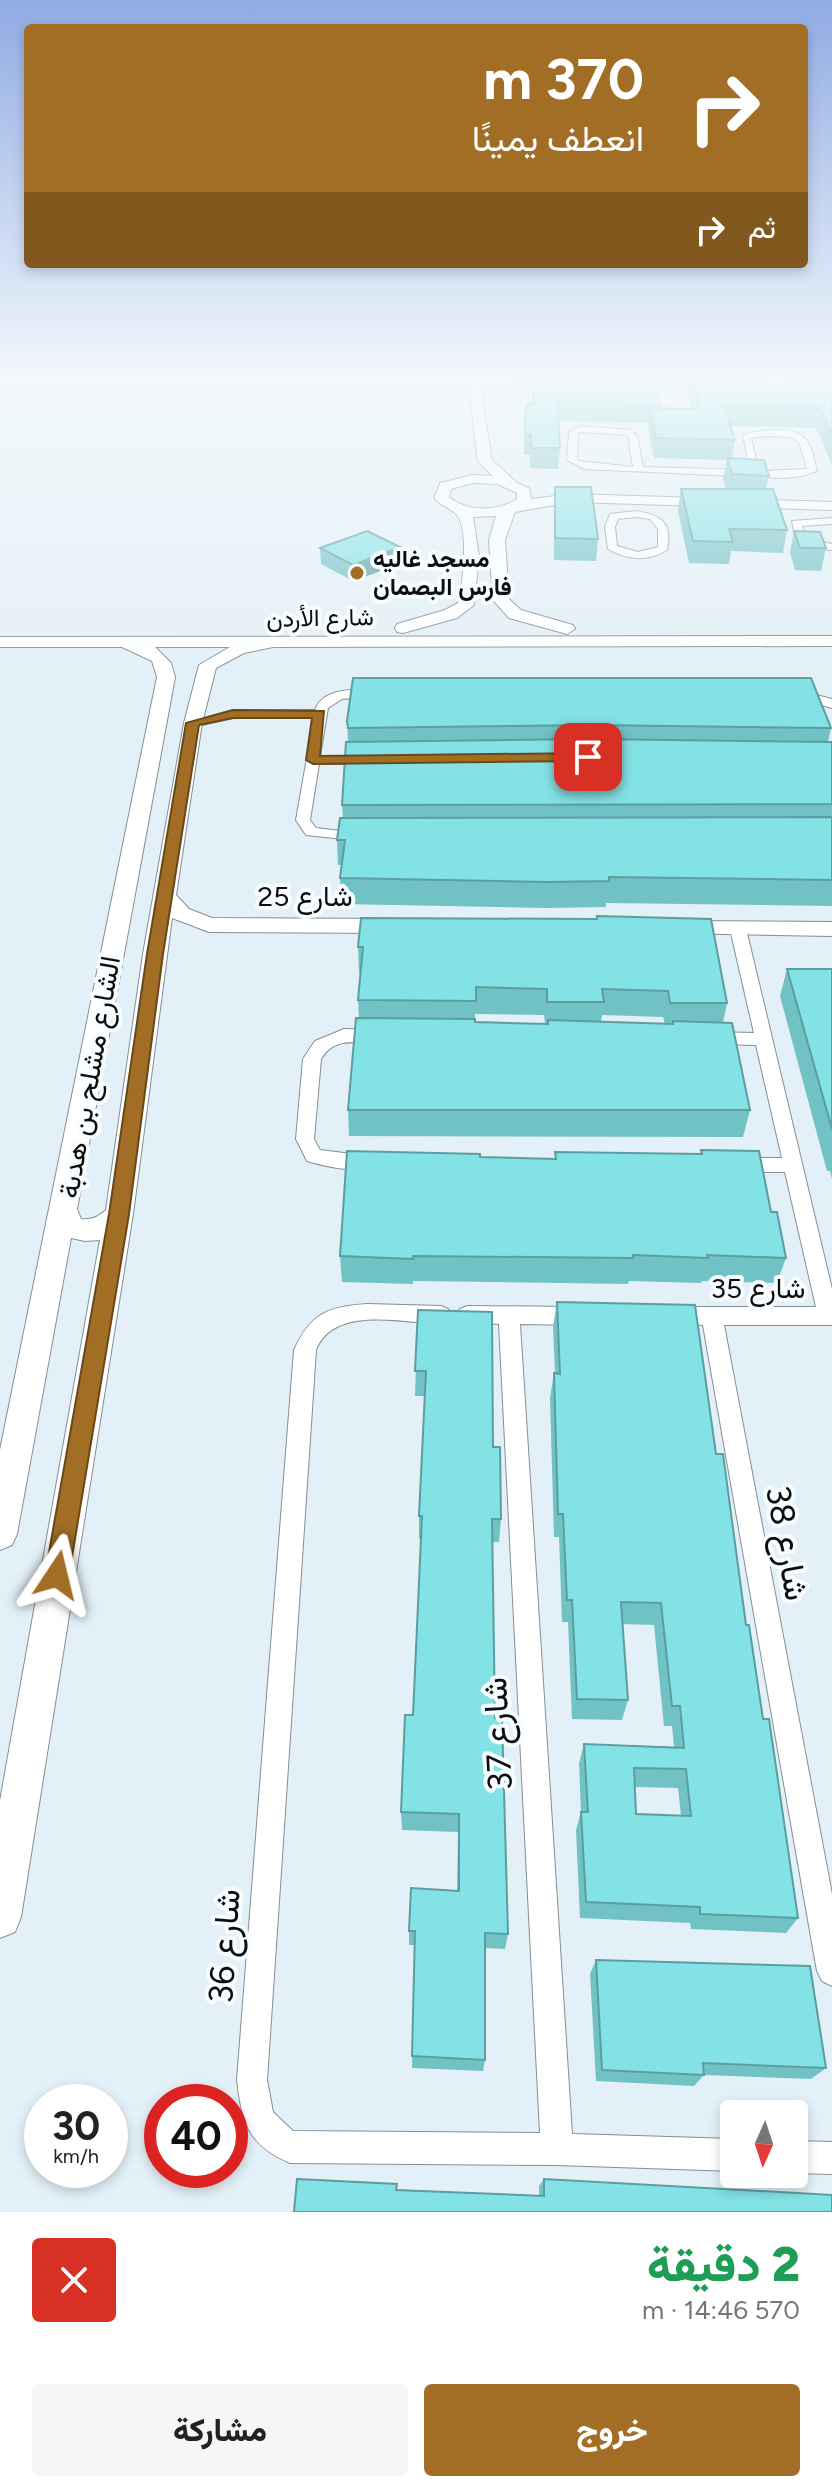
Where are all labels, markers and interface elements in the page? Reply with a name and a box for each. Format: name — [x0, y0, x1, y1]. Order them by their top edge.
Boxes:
text: 370 m — [483, 46, 644, 113]
icon: right — [672, 56, 776, 160]
text: انعطف يمينًا — [472, 117, 644, 160]
icon: right — [688, 208, 732, 252]
text: ثم — [748, 209, 776, 246]
place label: مسجد غاليه فارس البصمان — [373, 544, 512, 602]
marker: مسجد غاليه فارس البصمان — [348, 564, 366, 582]
street label: شارع الأردن — [266, 602, 374, 635]
pin — [554, 723, 622, 791]
icon: arrive — [566, 735, 610, 779]
street label: شارع 25 — [258, 879, 353, 915]
street label: الشارع مشلح بن هدبة — [51, 953, 130, 1201]
street label: شارع 35 — [711, 1271, 805, 1307]
street label: شارع 38 — [755, 1482, 818, 1604]
position arrow — [15, 1533, 99, 1617]
street label: شارع 37 — [474, 1676, 523, 1792]
street label: شارع 36 — [200, 1887, 251, 2005]
speed limit sign: 40 — [144, 2084, 248, 2188]
north arrow — [720, 2100, 808, 2188]
map controls — [720, 2100, 808, 2188]
text: 30 — [52, 2102, 100, 2150]
text: km/h — [53, 2144, 99, 2168]
text: 2 دقيقة — [647, 2235, 800, 2293]
button: close — [32, 2238, 116, 2322]
text: 570 m · 14:46 — [642, 2294, 800, 2326]
button: مشاركة — [32, 2384, 408, 2476]
button: خروج — [424, 2384, 800, 2476]

